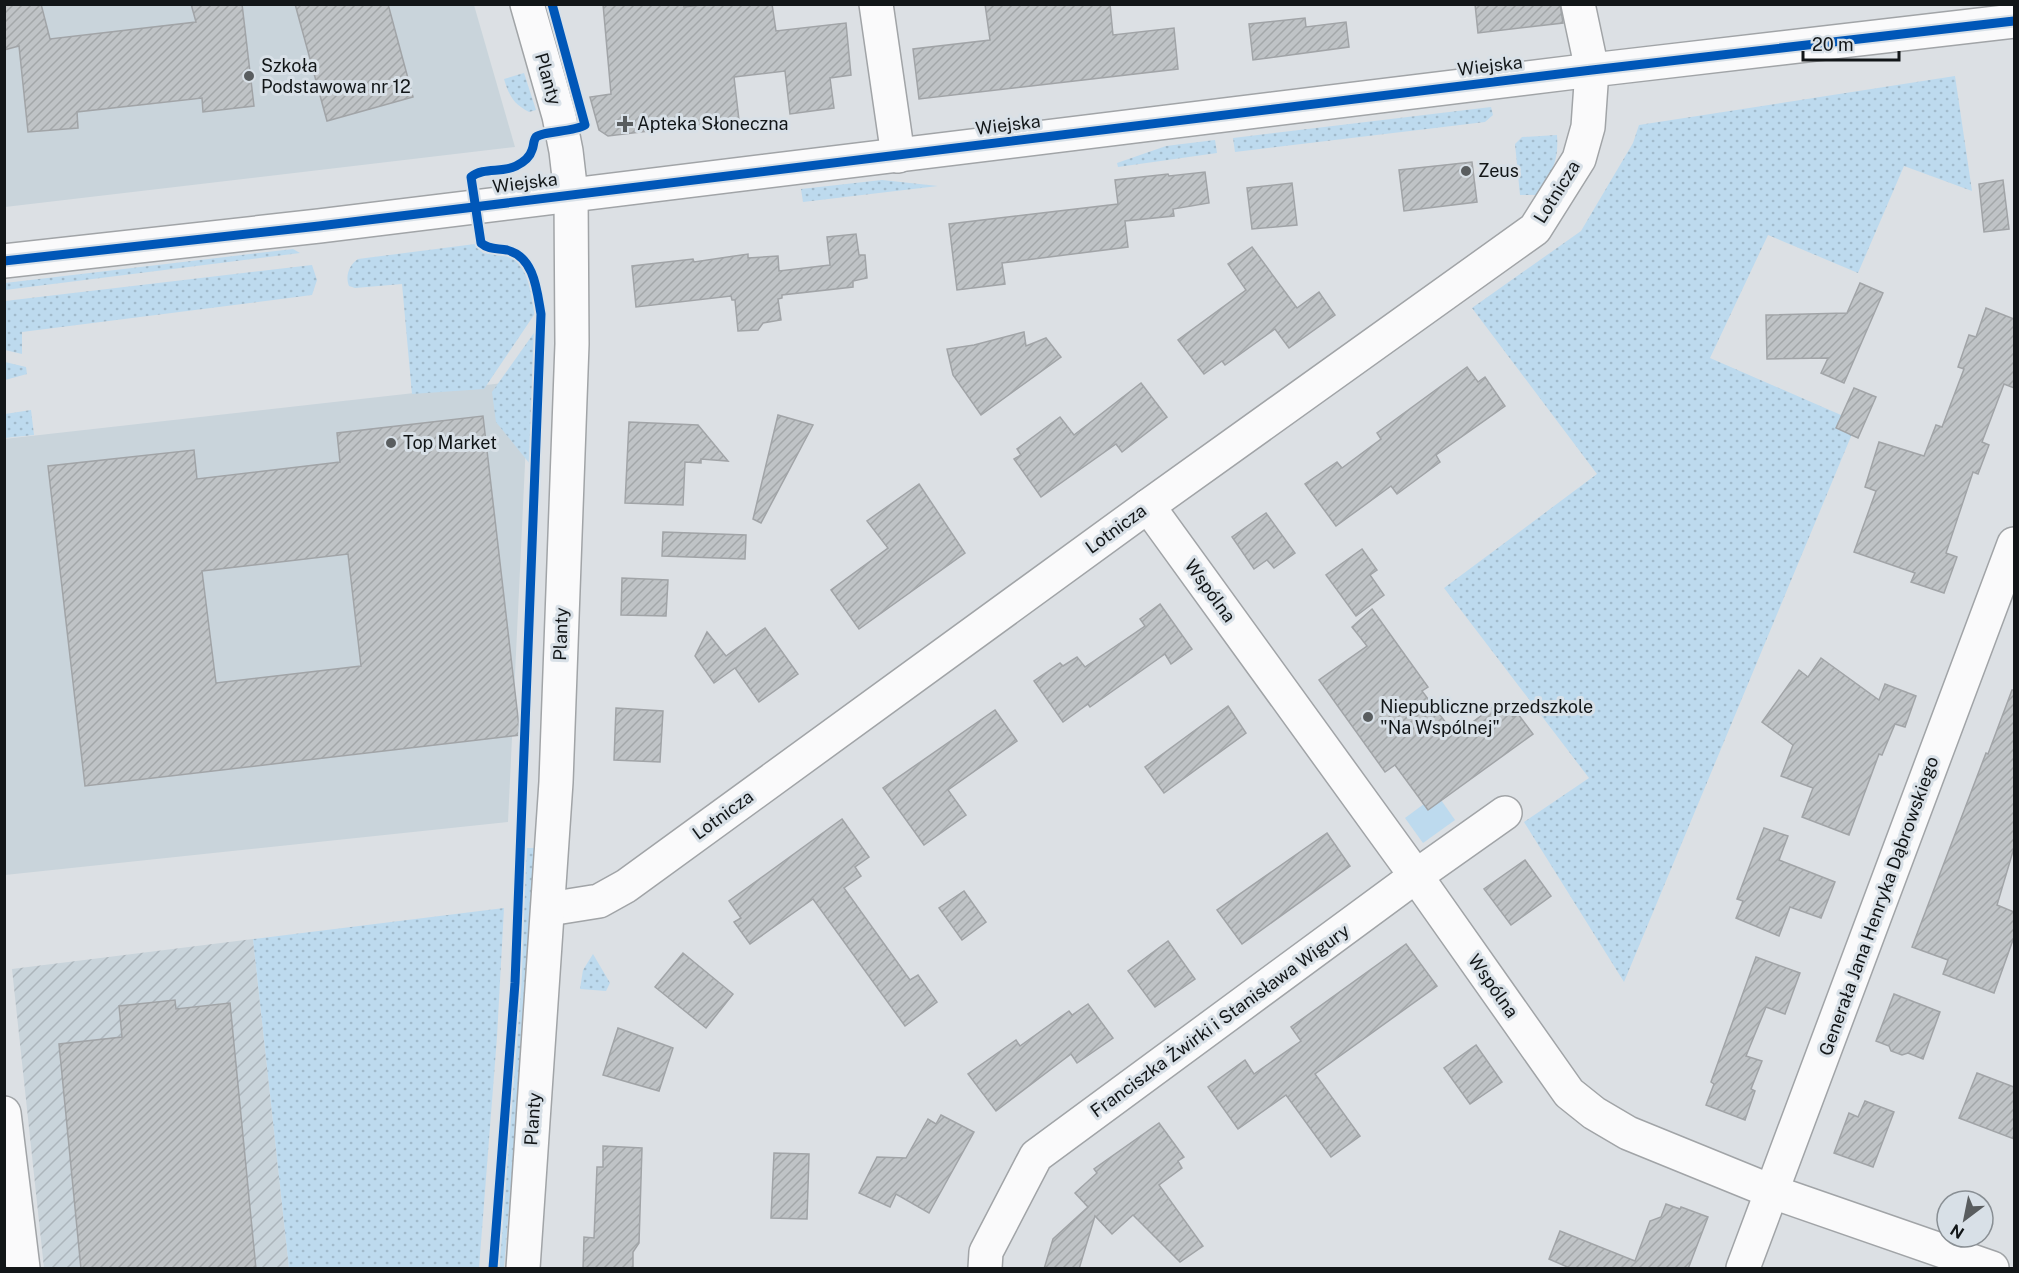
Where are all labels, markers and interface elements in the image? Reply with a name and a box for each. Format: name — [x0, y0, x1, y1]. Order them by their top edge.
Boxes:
scale bar — [1803, 24, 1899, 62]
text: 20 m — [1812, 34, 1854, 55]
street label: Planty — [531, 50, 566, 108]
street label: Wiejska — [1456, 51, 1524, 80]
place label: Szkoła Podstawowa nr 12 — [261, 55, 411, 97]
marker: Szkoła Podstawowa nr 12 — [242, 69, 256, 83]
street label: Wiejska — [974, 110, 1042, 139]
place label: Apteka Słoneczna — [637, 113, 788, 134]
marker: Apteka Słoneczna — [618, 117, 632, 131]
street label: Lotnicza — [1529, 157, 1584, 227]
place label: Zeus — [1478, 160, 1519, 181]
marker: Zeus — [1459, 164, 1473, 178]
street label: Wiejska — [491, 168, 559, 197]
place label: Top Market — [403, 432, 497, 453]
marker: Top Market — [384, 436, 398, 450]
street label: Lotnicza — [1081, 500, 1150, 558]
street label: Wspólna — [1181, 555, 1240, 626]
street label: Planty — [549, 607, 572, 661]
place label: Niepubliczne przedszkole "Na Wspólnej" — [1380, 696, 1593, 738]
marker: Niepubliczne przedszkole "Na Wspólnej" — [1361, 710, 1375, 724]
street label: Generała Jana Henryka Dąbrowskiego — [1814, 753, 1943, 1058]
street label: Lotnicza — [688, 786, 757, 844]
street label: Franciszka Żwirki i Stanisława Wigury — [1086, 919, 1353, 1121]
street label: Wspólna — [1464, 950, 1523, 1021]
street label: Planty — [520, 1091, 545, 1146]
north arrow — [1935, 1189, 1995, 1249]
text: N — [1947, 1220, 1968, 1243]

